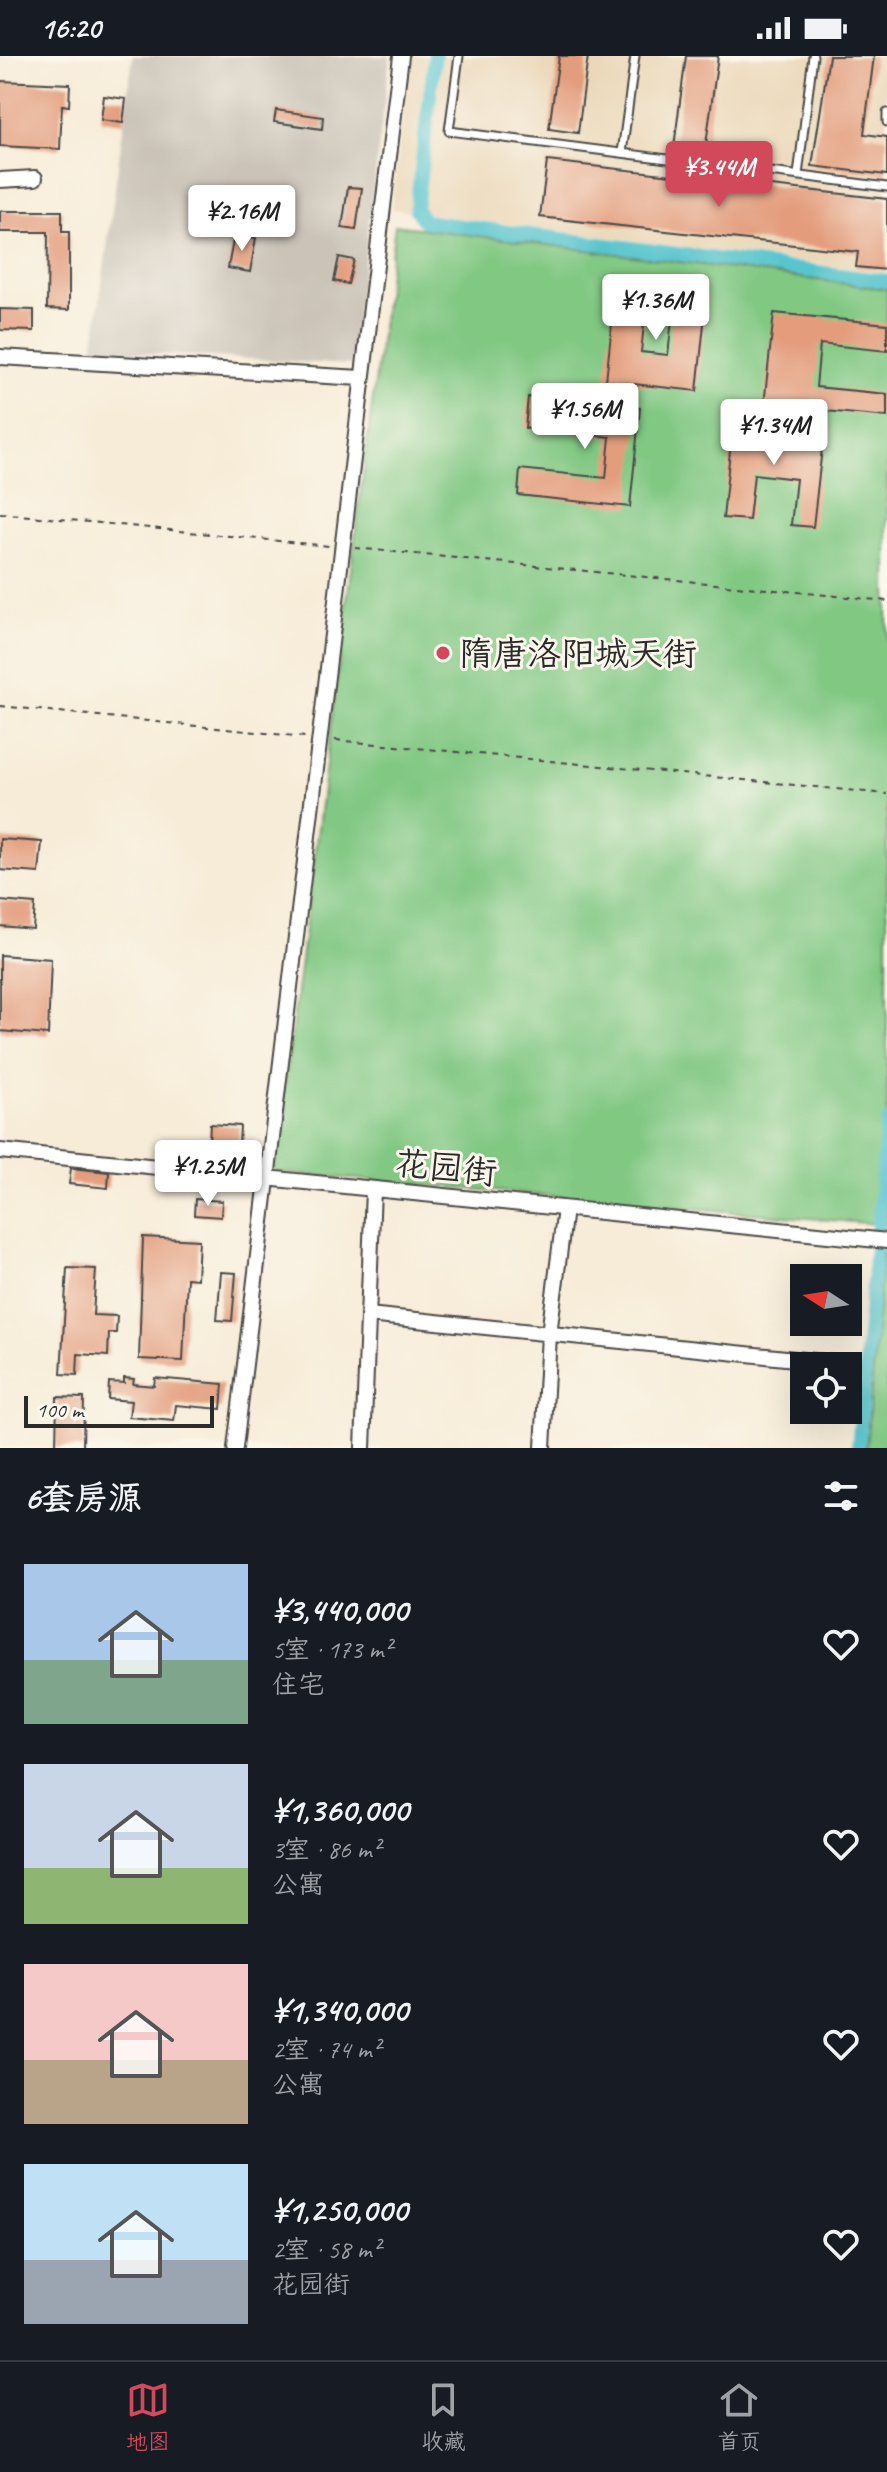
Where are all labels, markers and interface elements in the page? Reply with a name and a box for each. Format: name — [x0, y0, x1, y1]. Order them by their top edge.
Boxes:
text: 16:20 — [40, 9, 101, 47]
pin: ¥3.44M — [654, 141, 784, 209]
text: ¥3.44M — [684, 150, 754, 183]
pin: ¥2.16M — [177, 185, 307, 253]
text: ¥2.16M — [206, 194, 278, 227]
pin: ¥1.36M — [591, 274, 721, 342]
text: ¥1.36M — [620, 283, 692, 316]
pin: ¥1.56M — [520, 383, 650, 451]
text: ¥1.56M — [549, 392, 621, 425]
pin: ¥1.34M — [709, 399, 839, 467]
text: ¥1.34M — [739, 408, 809, 441]
place label: 隋唐洛阳城天街 — [459, 632, 697, 675]
marker: 隋唐洛阳城天街 — [434, 644, 452, 662]
pin: ¥1.25M — [143, 1140, 273, 1208]
street label: 花园街 — [393, 1141, 499, 1194]
text: ¥1.25M — [173, 1149, 243, 1182]
north arrow — [790, 1264, 862, 1336]
map controls — [790, 1264, 862, 1424]
button: locate — [790, 1352, 862, 1424]
scale bar — [24, 1392, 214, 1428]
text: 100 m — [36, 1396, 83, 1424]
icon: filters — [819, 1474, 863, 1518]
text: 6套房源 — [24, 1476, 142, 1519]
text: ¥3,440,000 — [272, 1588, 408, 1631]
icon: home — [88, 1596, 184, 1692]
icon: heart — [819, 1622, 863, 1666]
text: 5室 · 173 m² — [272, 1633, 391, 1666]
text: 住宅 — [272, 1668, 324, 1701]
text: ¥1,360,000 — [272, 1788, 409, 1831]
icon: home — [88, 1796, 184, 1892]
icon: heart — [819, 1822, 863, 1866]
text: 3室 · 86 m² — [272, 1833, 380, 1866]
text: 公寓 — [272, 1868, 324, 1901]
text: ¥1,340,000 — [272, 1988, 408, 2031]
icon: home — [88, 1996, 184, 2092]
icon: heart — [819, 2022, 863, 2066]
text: 2室 · 74 m² — [272, 2033, 380, 2066]
text: 公寓 — [272, 2068, 324, 2101]
text: ¥1,250,000 — [272, 2188, 407, 2231]
icon: home — [88, 2196, 184, 2292]
icon: heart — [819, 2222, 863, 2266]
text: 2室 · 58 m² — [272, 2233, 380, 2266]
text: 花园街 — [272, 2268, 350, 2301]
tab: 地图 — [126, 2378, 170, 2456]
tab: 收藏 — [421, 2378, 465, 2456]
tab: 首页 — [717, 2378, 761, 2456]

